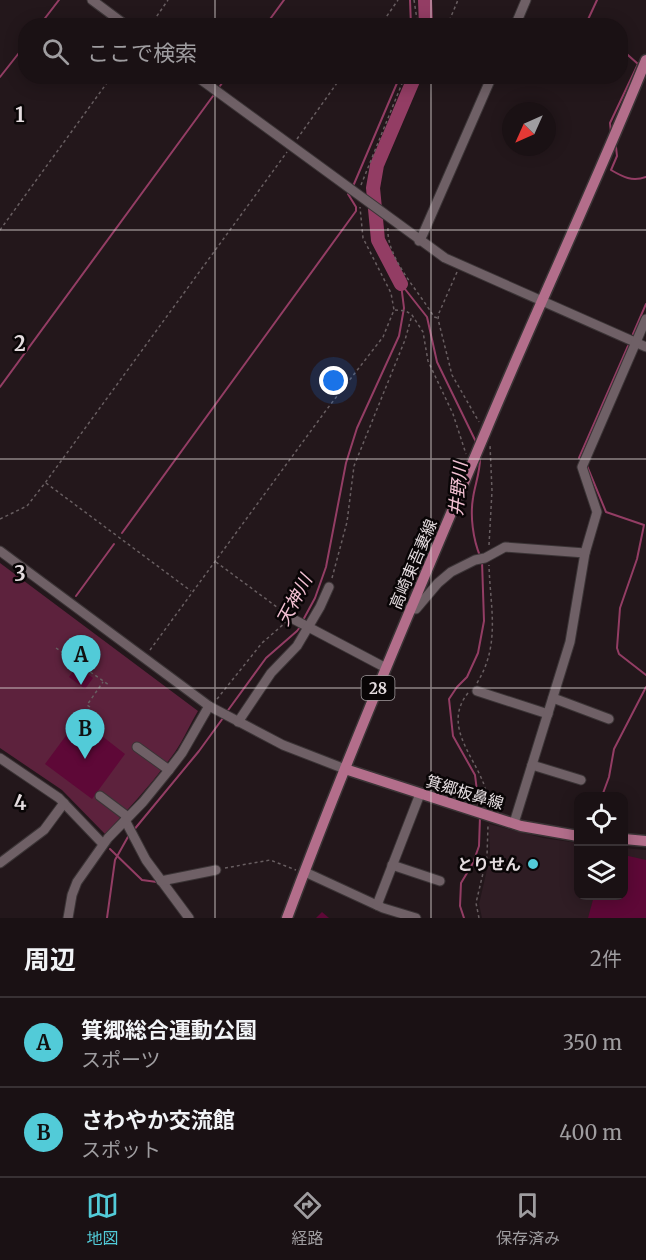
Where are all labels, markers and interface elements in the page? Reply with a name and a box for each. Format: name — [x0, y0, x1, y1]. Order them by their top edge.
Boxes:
search box — [18, 18, 628, 84]
icon: search — [39, 35, 72, 68]
text: ここで検索 — [87, 39, 197, 67]
text: 1 — [15, 102, 25, 127]
north arrow — [502, 102, 556, 156]
text: 2 — [14, 331, 26, 356]
your location — [319, 366, 348, 395]
water label: 井野川 — [444, 459, 472, 517]
street label: 高崎東吾妻線 — [385, 516, 441, 612]
text: 3 — [14, 561, 26, 586]
water label: 天神川 — [271, 569, 318, 629]
pin: A — [62, 636, 100, 685]
road number: 28 — [362, 676, 394, 700]
pin: B — [66, 710, 104, 759]
street label: 箕郷板鼻線 — [424, 771, 506, 813]
text: 4 — [14, 790, 27, 815]
map controls — [574, 792, 628, 900]
button: locate — [574, 792, 628, 846]
button: layers — [574, 846, 628, 900]
place label: とりせん — [457, 854, 521, 874]
marker: とりせん — [526, 857, 540, 871]
text: 周辺 — [24, 943, 76, 976]
text: 2件 — [590, 946, 622, 971]
text: 箕郷総合運動公園 — [81, 1016, 257, 1044]
text: A — [36, 1030, 51, 1055]
text: 350 m — [563, 1030, 622, 1055]
text: スポーツ — [81, 1047, 161, 1072]
text: さわやか交流館 — [81, 1106, 235, 1134]
text: B — [37, 1120, 50, 1145]
text: 400 m — [559, 1120, 622, 1145]
text: スポット — [81, 1137, 161, 1162]
tab: 地図 — [86, 1189, 119, 1249]
tab: 経路 — [291, 1189, 324, 1249]
tab: 保存済み — [496, 1189, 560, 1249]

